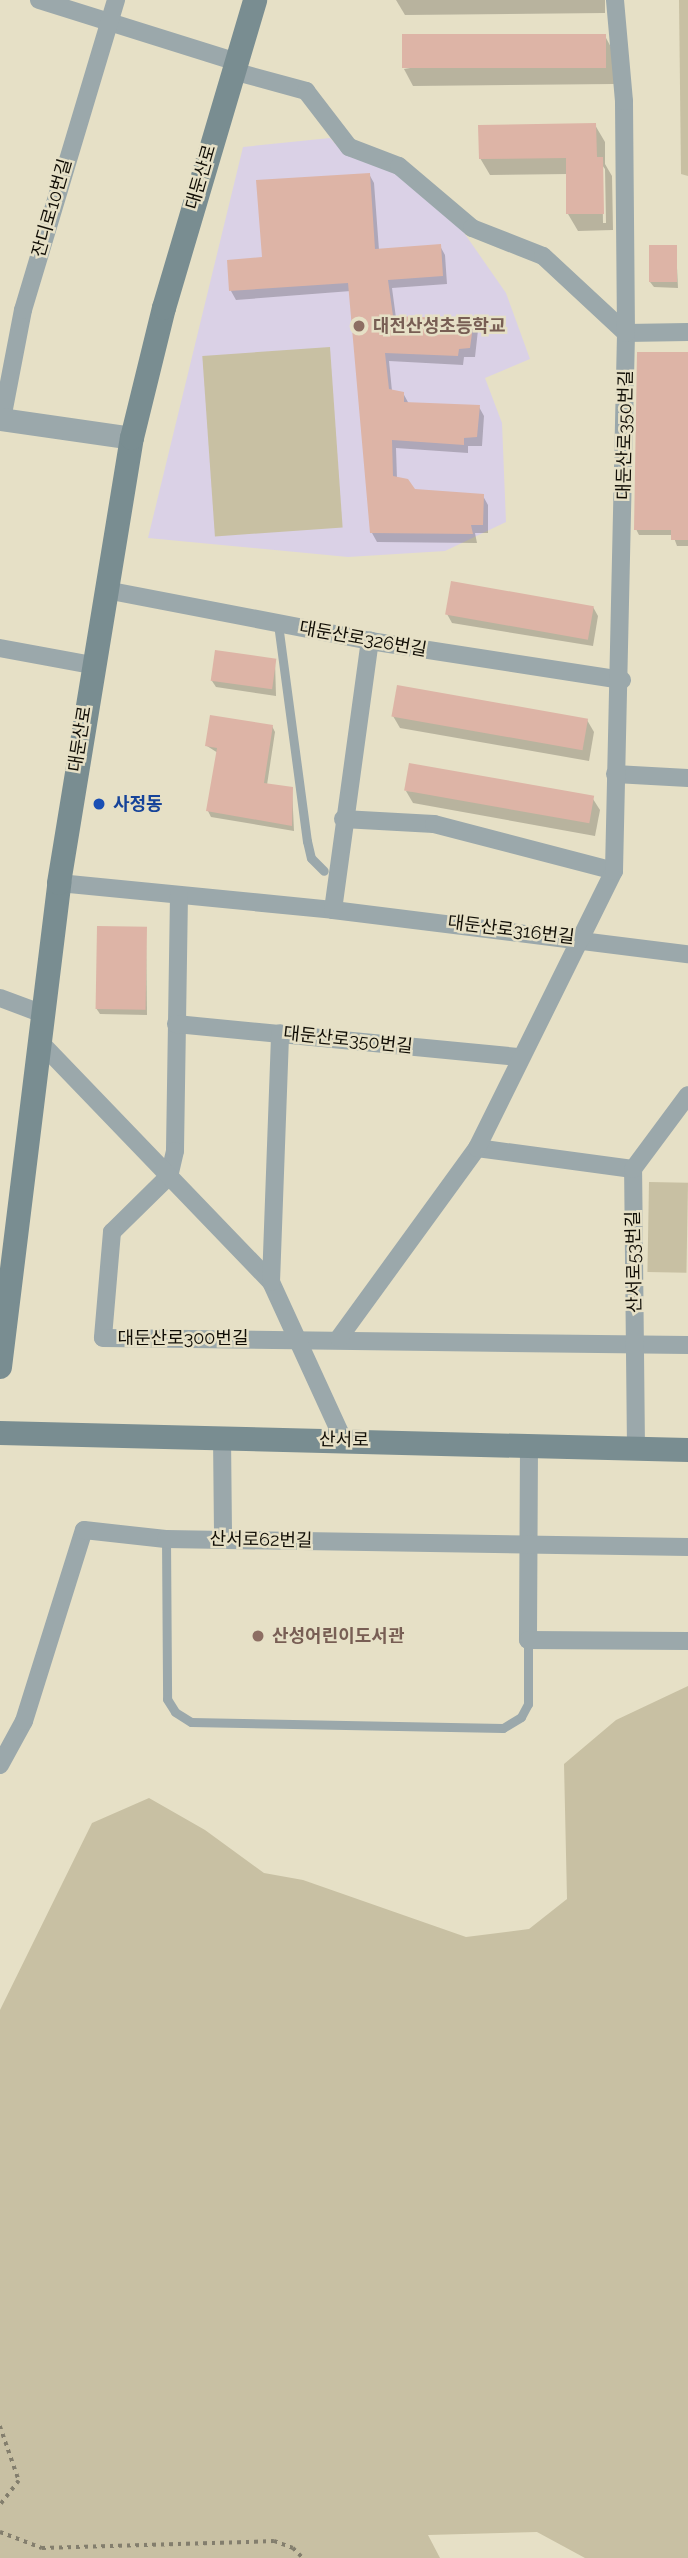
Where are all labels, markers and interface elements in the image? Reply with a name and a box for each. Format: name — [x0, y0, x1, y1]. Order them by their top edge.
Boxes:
street label: 대둔산로 — [181, 142, 221, 212]
street label: 잔디로10번길 — [28, 156, 76, 260]
place label: 대전산성초등학교 — [373, 315, 505, 337]
marker: 대전산성초등학교 — [351, 318, 367, 334]
street label: 대둔산로350번길 — [613, 370, 637, 500]
street label: 대둔산로326번길 — [298, 617, 428, 661]
street label: 대둔산로 — [64, 705, 96, 773]
place label: 사정동 — [113, 793, 163, 815]
marker: 사정동 — [91, 796, 107, 812]
street label: 대둔산로316번길 — [446, 912, 576, 948]
street label: 대둔산로350번길 — [282, 1022, 414, 1058]
street label: 산서로53번길 — [622, 1211, 646, 1313]
street label: 대둔산로300번길 — [117, 1327, 249, 1349]
street label: 산서로 — [319, 1429, 369, 1451]
street label: 산서로62번길 — [209, 1528, 313, 1552]
place label: 산성어린이도서관 — [272, 1625, 404, 1647]
marker: 산성어린이도서관 — [250, 1628, 266, 1644]

